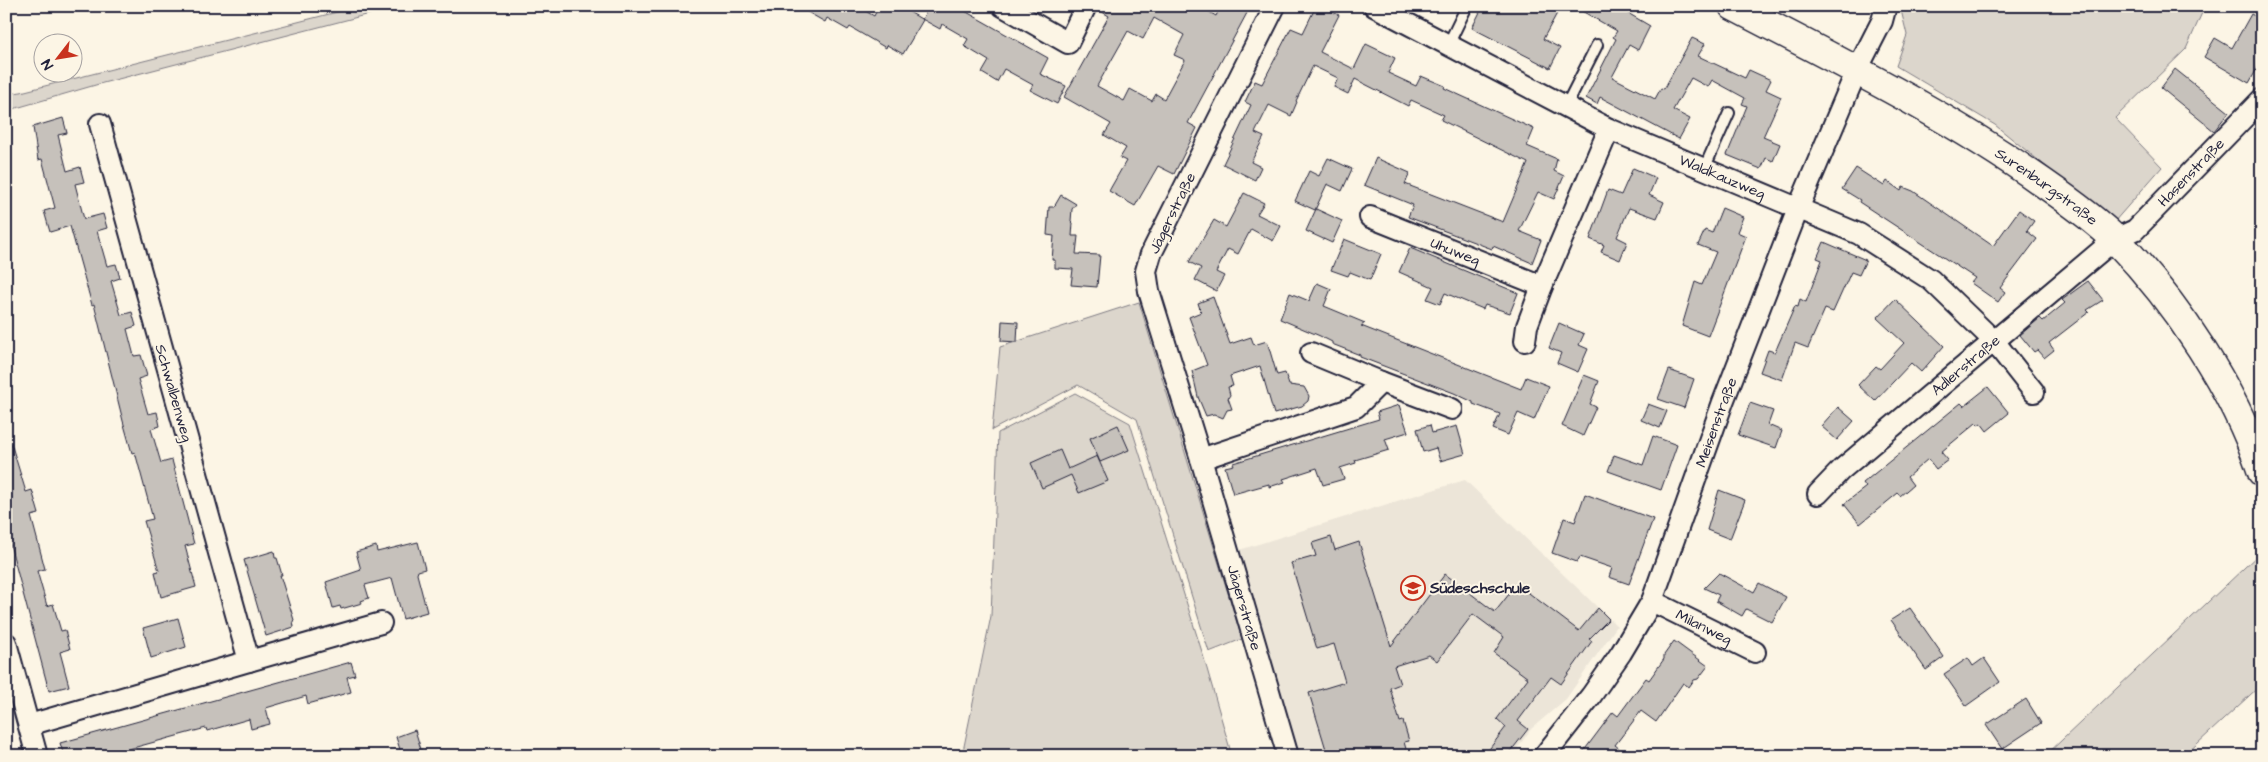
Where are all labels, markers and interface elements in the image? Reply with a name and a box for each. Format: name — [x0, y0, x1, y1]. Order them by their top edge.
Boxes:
north arrow — [32, 32, 82, 82]
text: N — [37, 55, 59, 73]
street label: Hasenstraße — [2153, 134, 2230, 212]
street label: Surenburgstraße — [1991, 143, 2102, 230]
street label: Waldkauzweg — [1676, 150, 1769, 205]
street label: Jägerstraße — [1144, 169, 1202, 258]
street label: Uhuweg — [1427, 232, 1483, 272]
street label: Adlerstraße — [1927, 330, 2005, 401]
street label: Schwalbenweg — [149, 342, 198, 445]
street label: Meisenstraße — [1691, 374, 1743, 470]
street label: Jägerstraße — [1222, 563, 1267, 653]
school or university icon: Südeschschule — [1400, 575, 1426, 601]
place label: Südeschschule — [1429, 578, 1530, 599]
street label: Milanweg — [1672, 604, 1736, 651]

